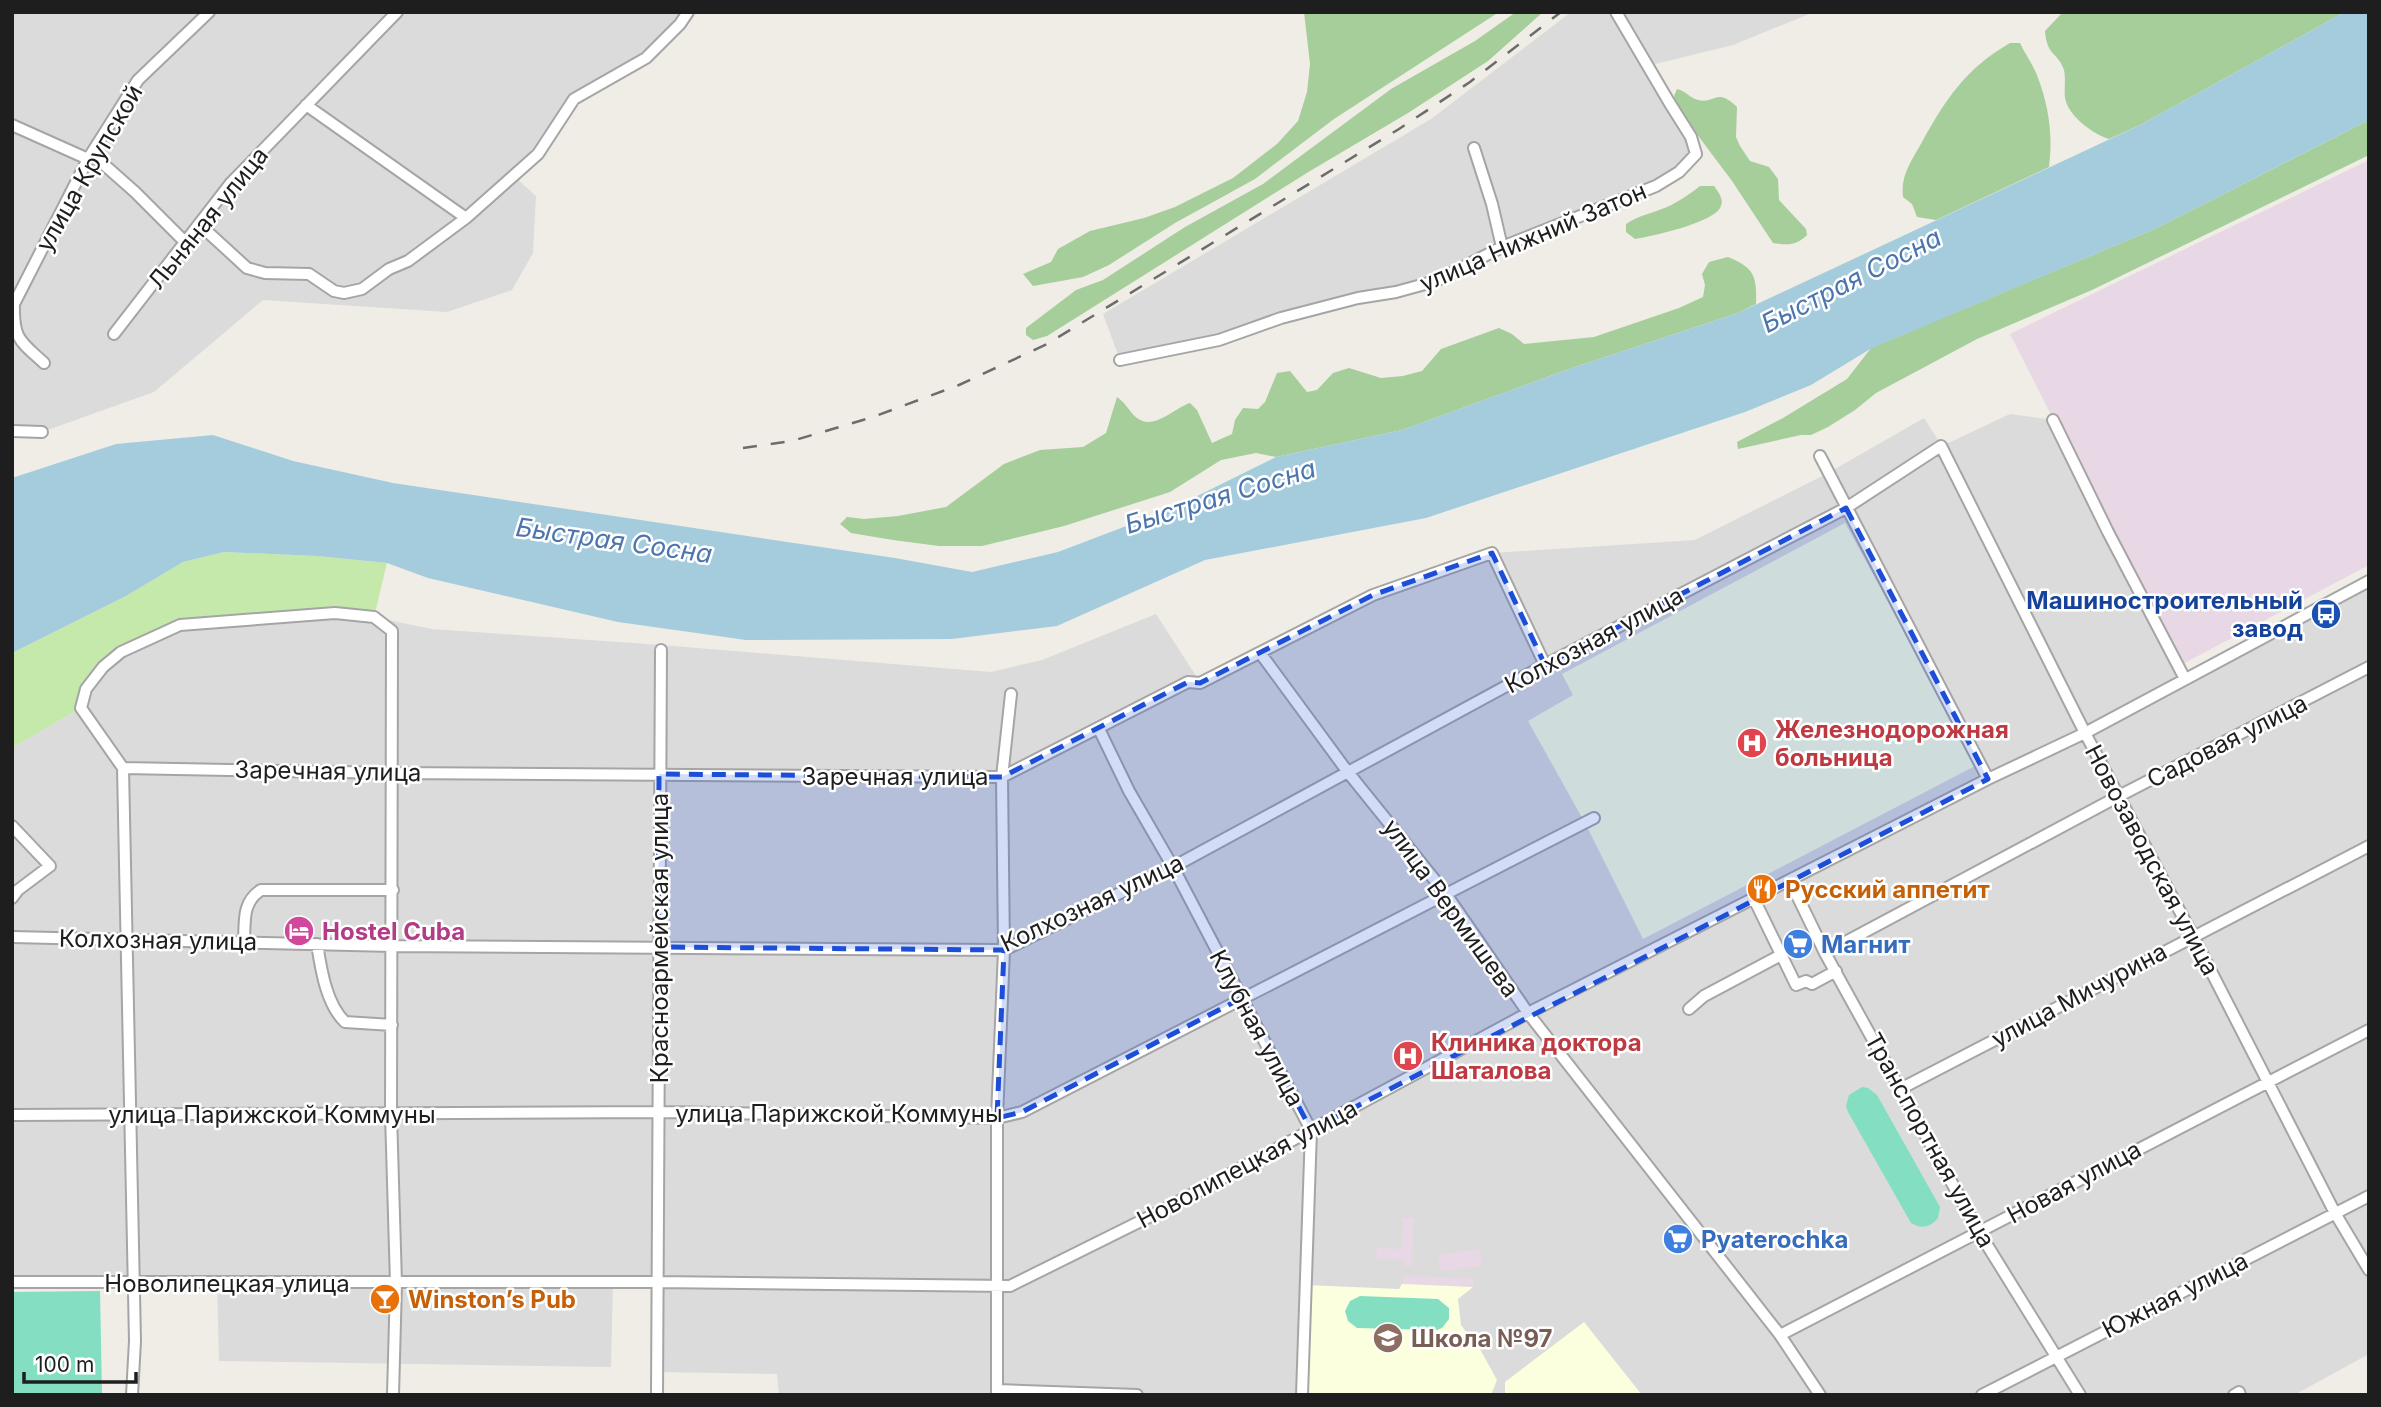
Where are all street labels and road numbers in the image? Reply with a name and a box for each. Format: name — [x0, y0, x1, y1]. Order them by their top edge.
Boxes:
street label: улица Крупской — [30, 79, 148, 257]
street label: Льняная улица — [142, 141, 274, 295]
street label: улица Нижний Затон — [1415, 176, 1651, 298]
street label: Колхозная улица — [1500, 581, 1688, 699]
street label: Садовая улица — [2142, 688, 2312, 794]
street label: Новозаводская улица — [2079, 740, 2225, 980]
street label: Заречная улица — [234, 755, 422, 787]
street label: Заречная улица — [801, 762, 989, 791]
street label: Красноармейская улица — [645, 793, 674, 1083]
street label: улица Вермишева — [1377, 813, 1525, 1003]
street label: Колхозная улица — [996, 848, 1188, 958]
street label: Колхозная улица — [59, 924, 257, 956]
street label: улица Мичурина — [1986, 937, 2172, 1053]
street label: Клубная улица — [1204, 945, 1310, 1111]
street label: Транспортная улица — [1859, 1028, 2001, 1252]
street label: Новолипецкая улица — [1132, 1094, 1362, 1234]
street label: улица Парижской Коммуны — [675, 1099, 1003, 1128]
street label: улица Парижской Коммуны — [108, 1100, 436, 1129]
street label: Новая улица — [2002, 1135, 2146, 1229]
street label: Южная улица — [2097, 1246, 2253, 1344]
street label: Новолипецкая улица — [104, 1269, 350, 1298]

